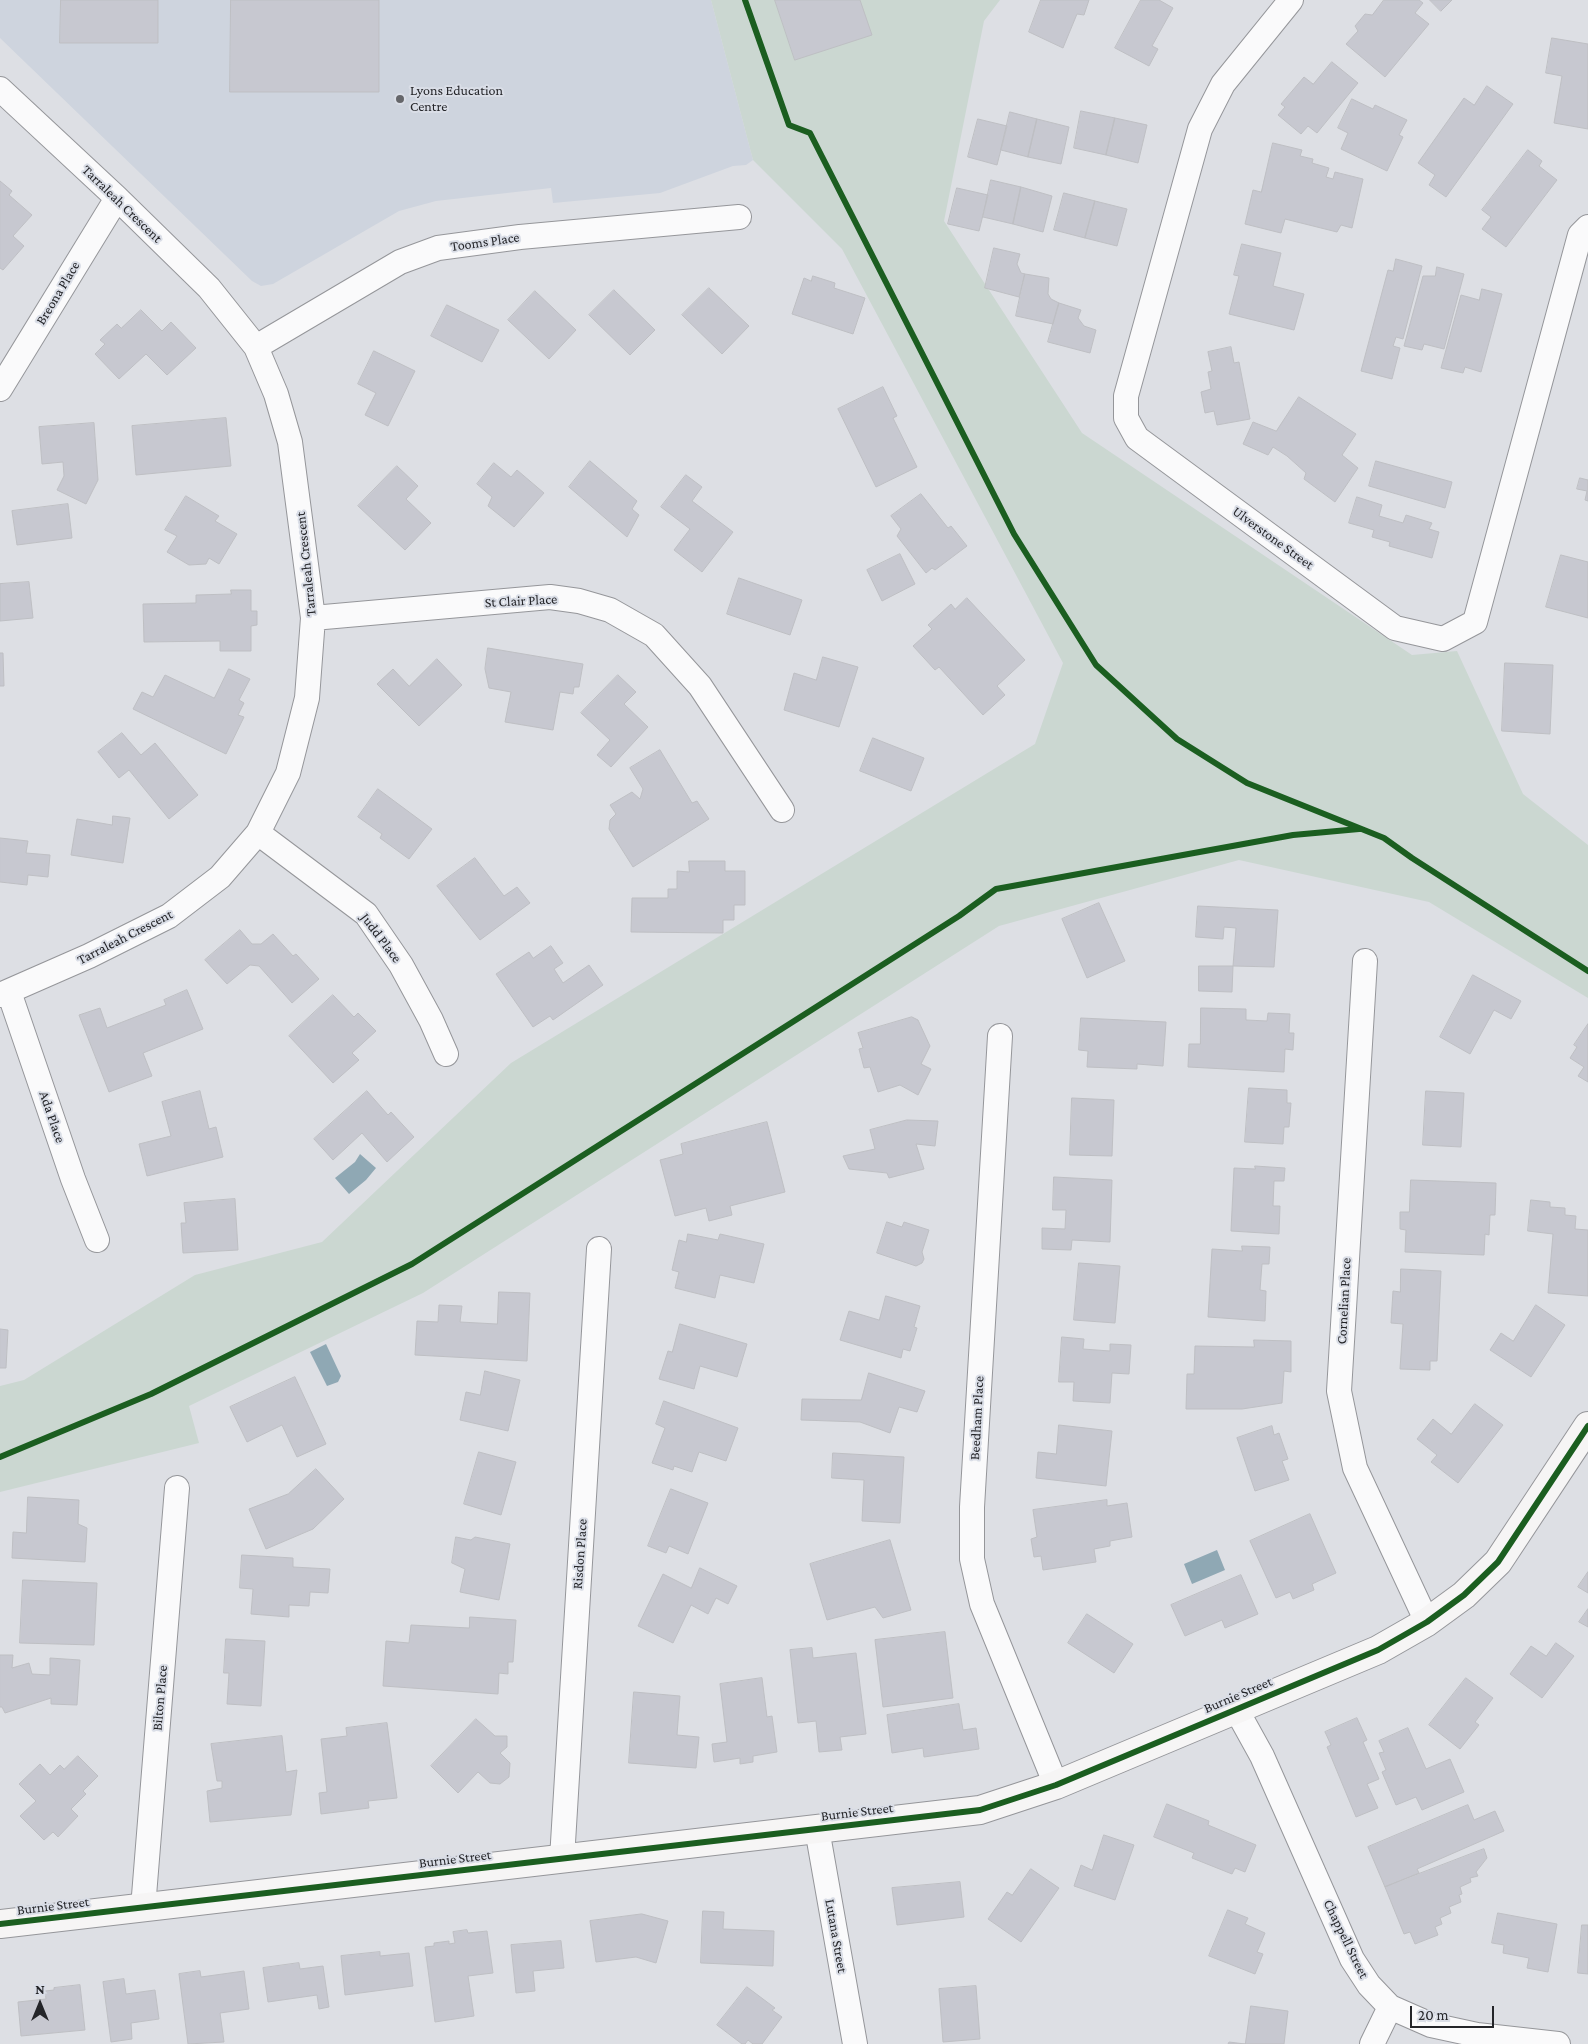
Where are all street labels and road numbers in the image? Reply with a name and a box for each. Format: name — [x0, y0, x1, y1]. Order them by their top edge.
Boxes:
street label: Tarraleah Crescent — [78, 162, 166, 246]
street label: Tooms Place — [449, 229, 521, 255]
street label: Breona Place — [32, 258, 84, 328]
street label: Ulverstone Street — [1229, 503, 1317, 573]
street label: Tarraleah Crescent — [292, 511, 320, 617]
street label: St Clair Place — [484, 591, 558, 611]
street label: Tarraleah Crescent — [74, 906, 176, 968]
street label: Judd Place — [357, 910, 405, 966]
street label: Ada Place — [35, 1089, 69, 1145]
street label: Cornelian Place — [1333, 1257, 1355, 1345]
street label: Beedham Place — [966, 1375, 988, 1461]
street label: Risdon Place — [569, 1518, 591, 1590]
street label: Bilton Place — [149, 1665, 171, 1731]
street label: Burnie Street — [1201, 1673, 1275, 1717]
street label: Burnie Street — [820, 1799, 894, 1825]
street label: Burnie Street — [418, 1846, 492, 1872]
street label: Burnie Street — [16, 1893, 90, 1919]
street label: Chappell Street — [1320, 1897, 1372, 1981]
street label: Lutana Street — [821, 1898, 851, 1974]

